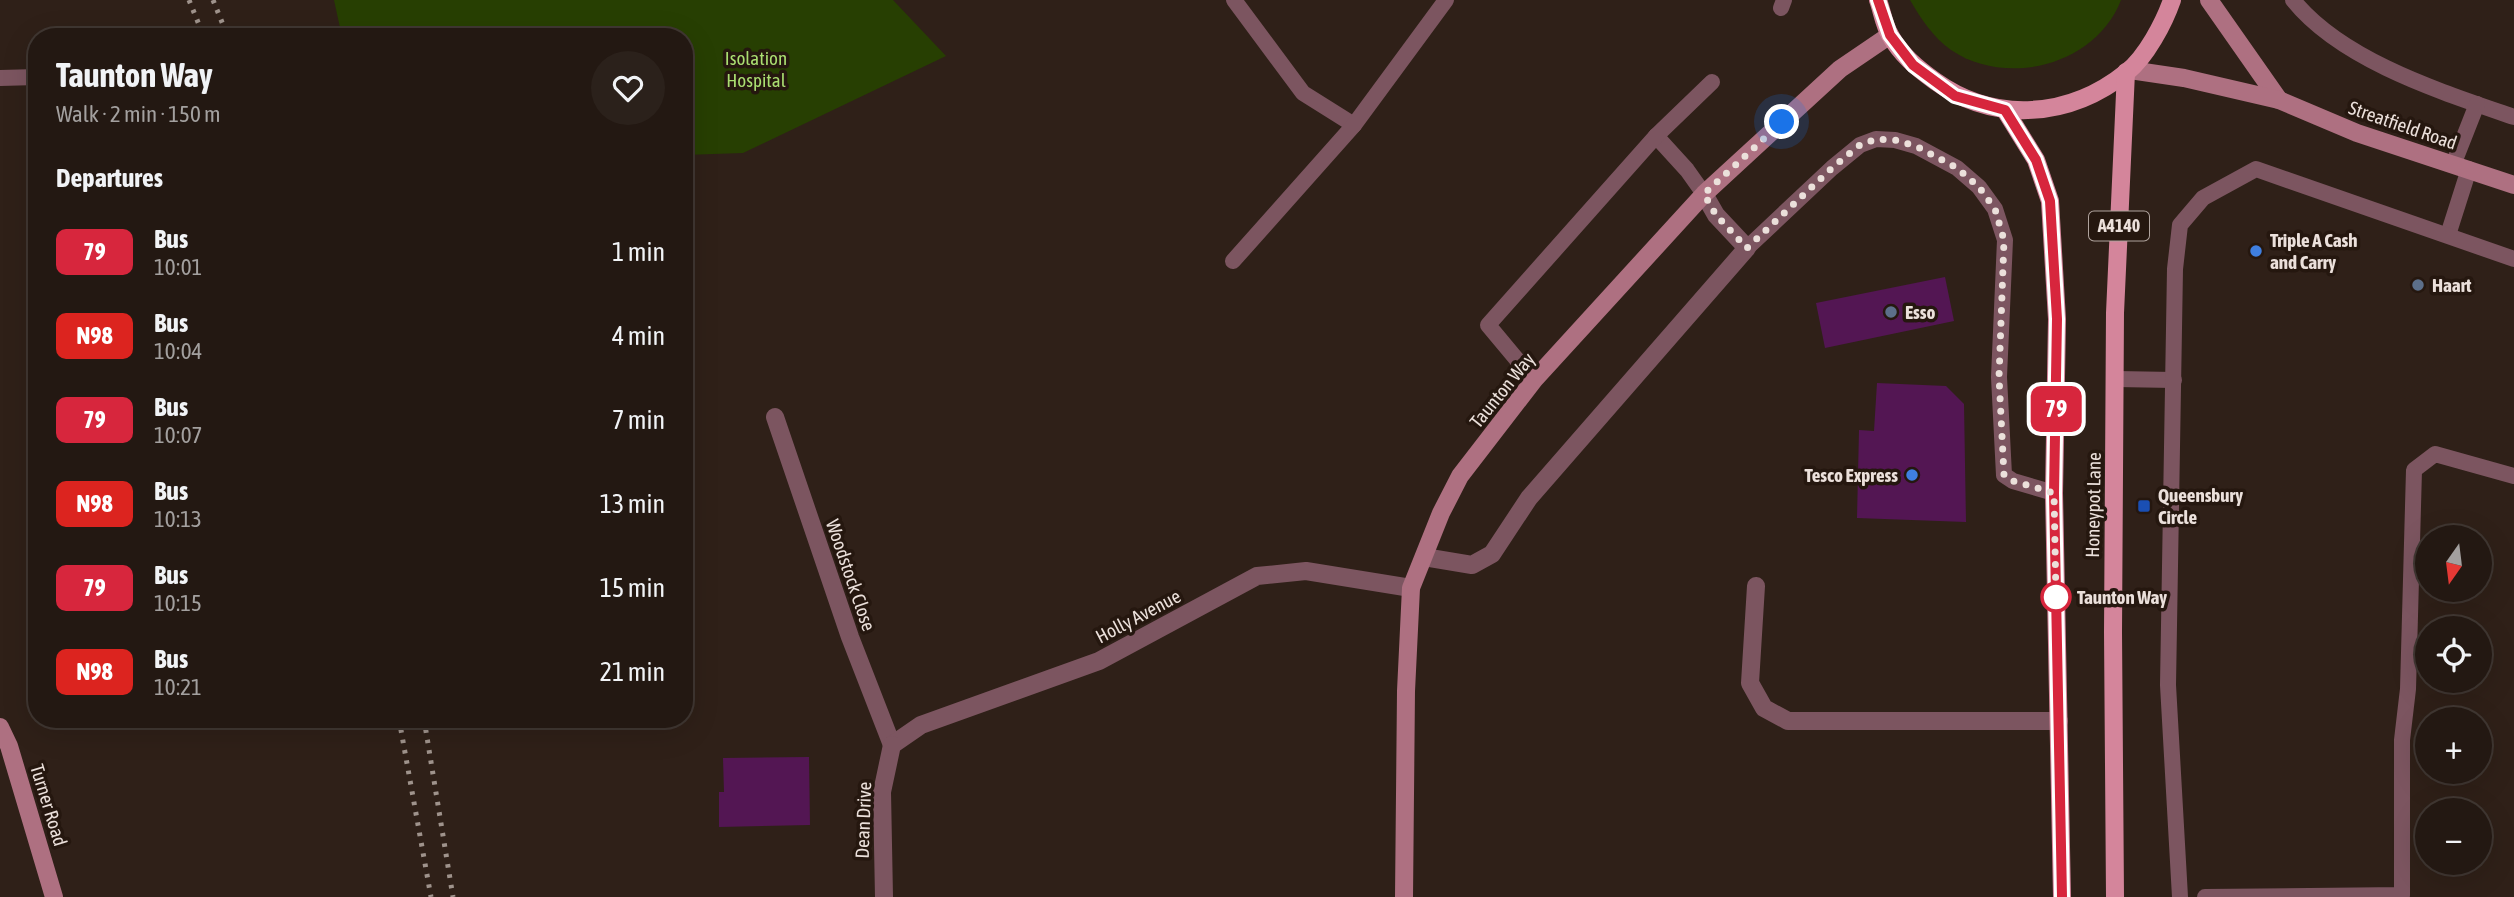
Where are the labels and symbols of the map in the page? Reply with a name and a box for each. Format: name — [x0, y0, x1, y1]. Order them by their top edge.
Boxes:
park label: Isolation Hospital — [725, 47, 787, 91]
street label: Streatfield Road — [2346, 96, 2460, 154]
your location — [1764, 104, 1799, 139]
road number: A4140 — [2089, 211, 2149, 240]
place label: Triple A Cash and Carry — [2270, 229, 2357, 273]
marker: Triple A Cash and Carry — [2248, 243, 2264, 259]
place label: Haart — [2432, 274, 2472, 296]
marker: Haart — [2410, 277, 2426, 293]
place label: Esso — [1905, 301, 1936, 323]
marker: Esso — [1883, 304, 1899, 320]
street label: Taunton Way — [1465, 348, 1539, 432]
line badge: 79 — [2024, 386, 2088, 432]
street label: Honeypot Lane — [2081, 452, 2105, 558]
place label: Tesco Express — [1804, 464, 1898, 486]
marker: Tesco Express — [1904, 467, 1920, 483]
place label: Queensbury Circle — [2158, 484, 2243, 528]
marker: Queensbury Circle — [2136, 498, 2152, 514]
street label: Woodstock Close — [822, 516, 880, 634]
north arrow — [2415, 525, 2492, 602]
marker: Taunton Way — [2041, 582, 2071, 612]
street label: Holly Avenue — [1092, 584, 1184, 648]
place label: Taunton Way — [2077, 586, 2167, 608]
street label: Turner Road — [26, 761, 72, 849]
street label: Dean Drive — [851, 781, 875, 859]

